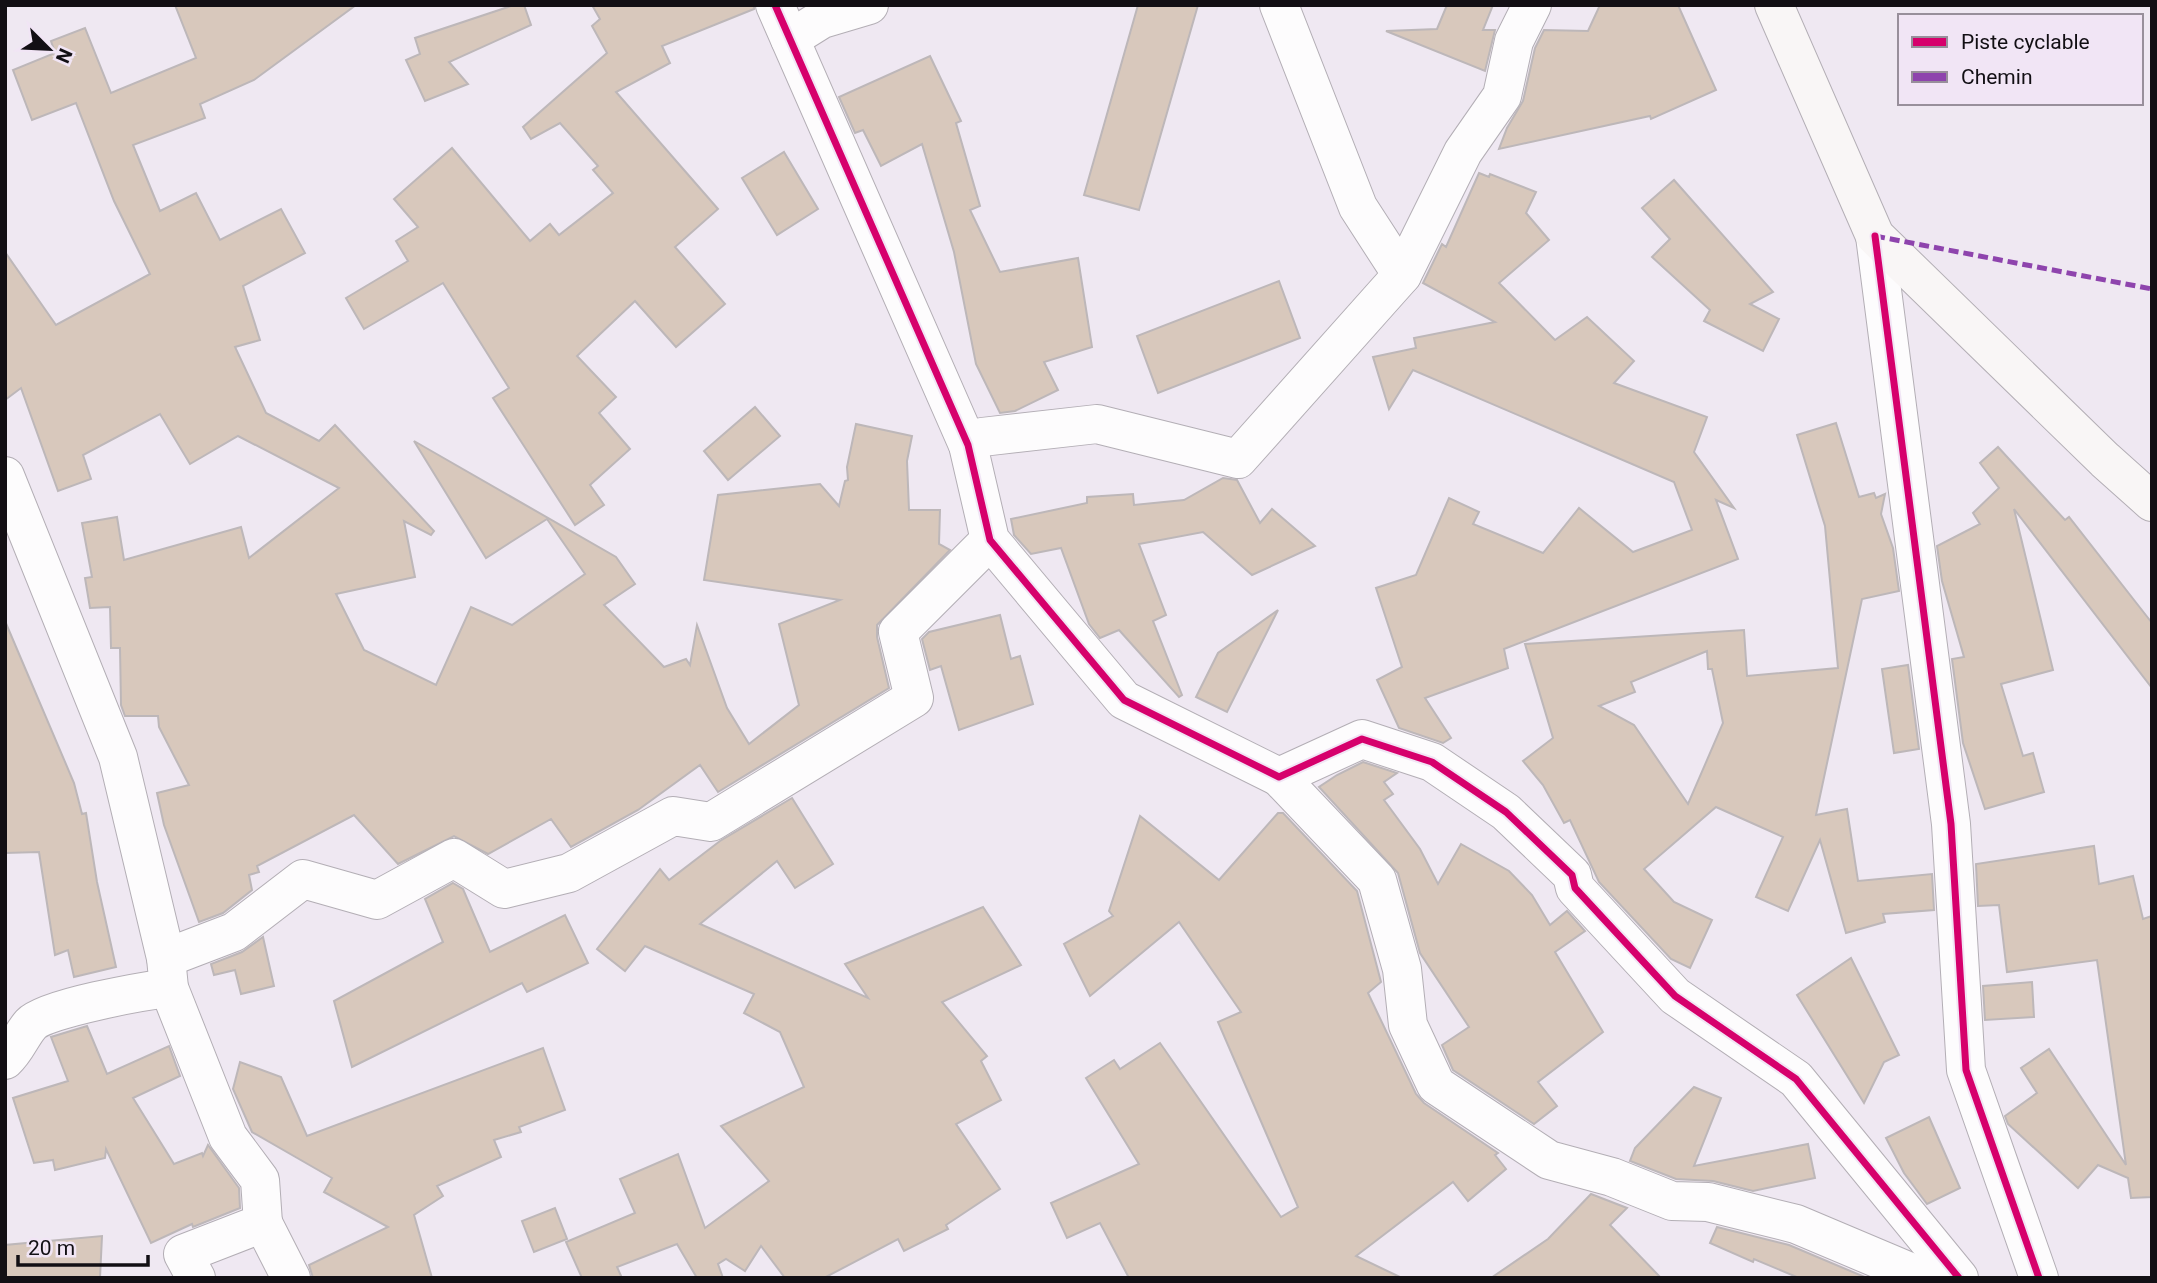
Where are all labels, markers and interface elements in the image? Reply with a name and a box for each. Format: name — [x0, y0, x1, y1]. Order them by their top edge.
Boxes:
north arrow — [14, 14, 84, 84]
legend — [1898, 14, 2143, 105]
text: Piste cyclable — [1961, 30, 2090, 54]
text: N — [51, 45, 77, 67]
text: Chemin — [1961, 65, 2033, 89]
scale bar — [18, 1224, 147, 1268]
text: 20 m — [28, 1236, 75, 1260]

